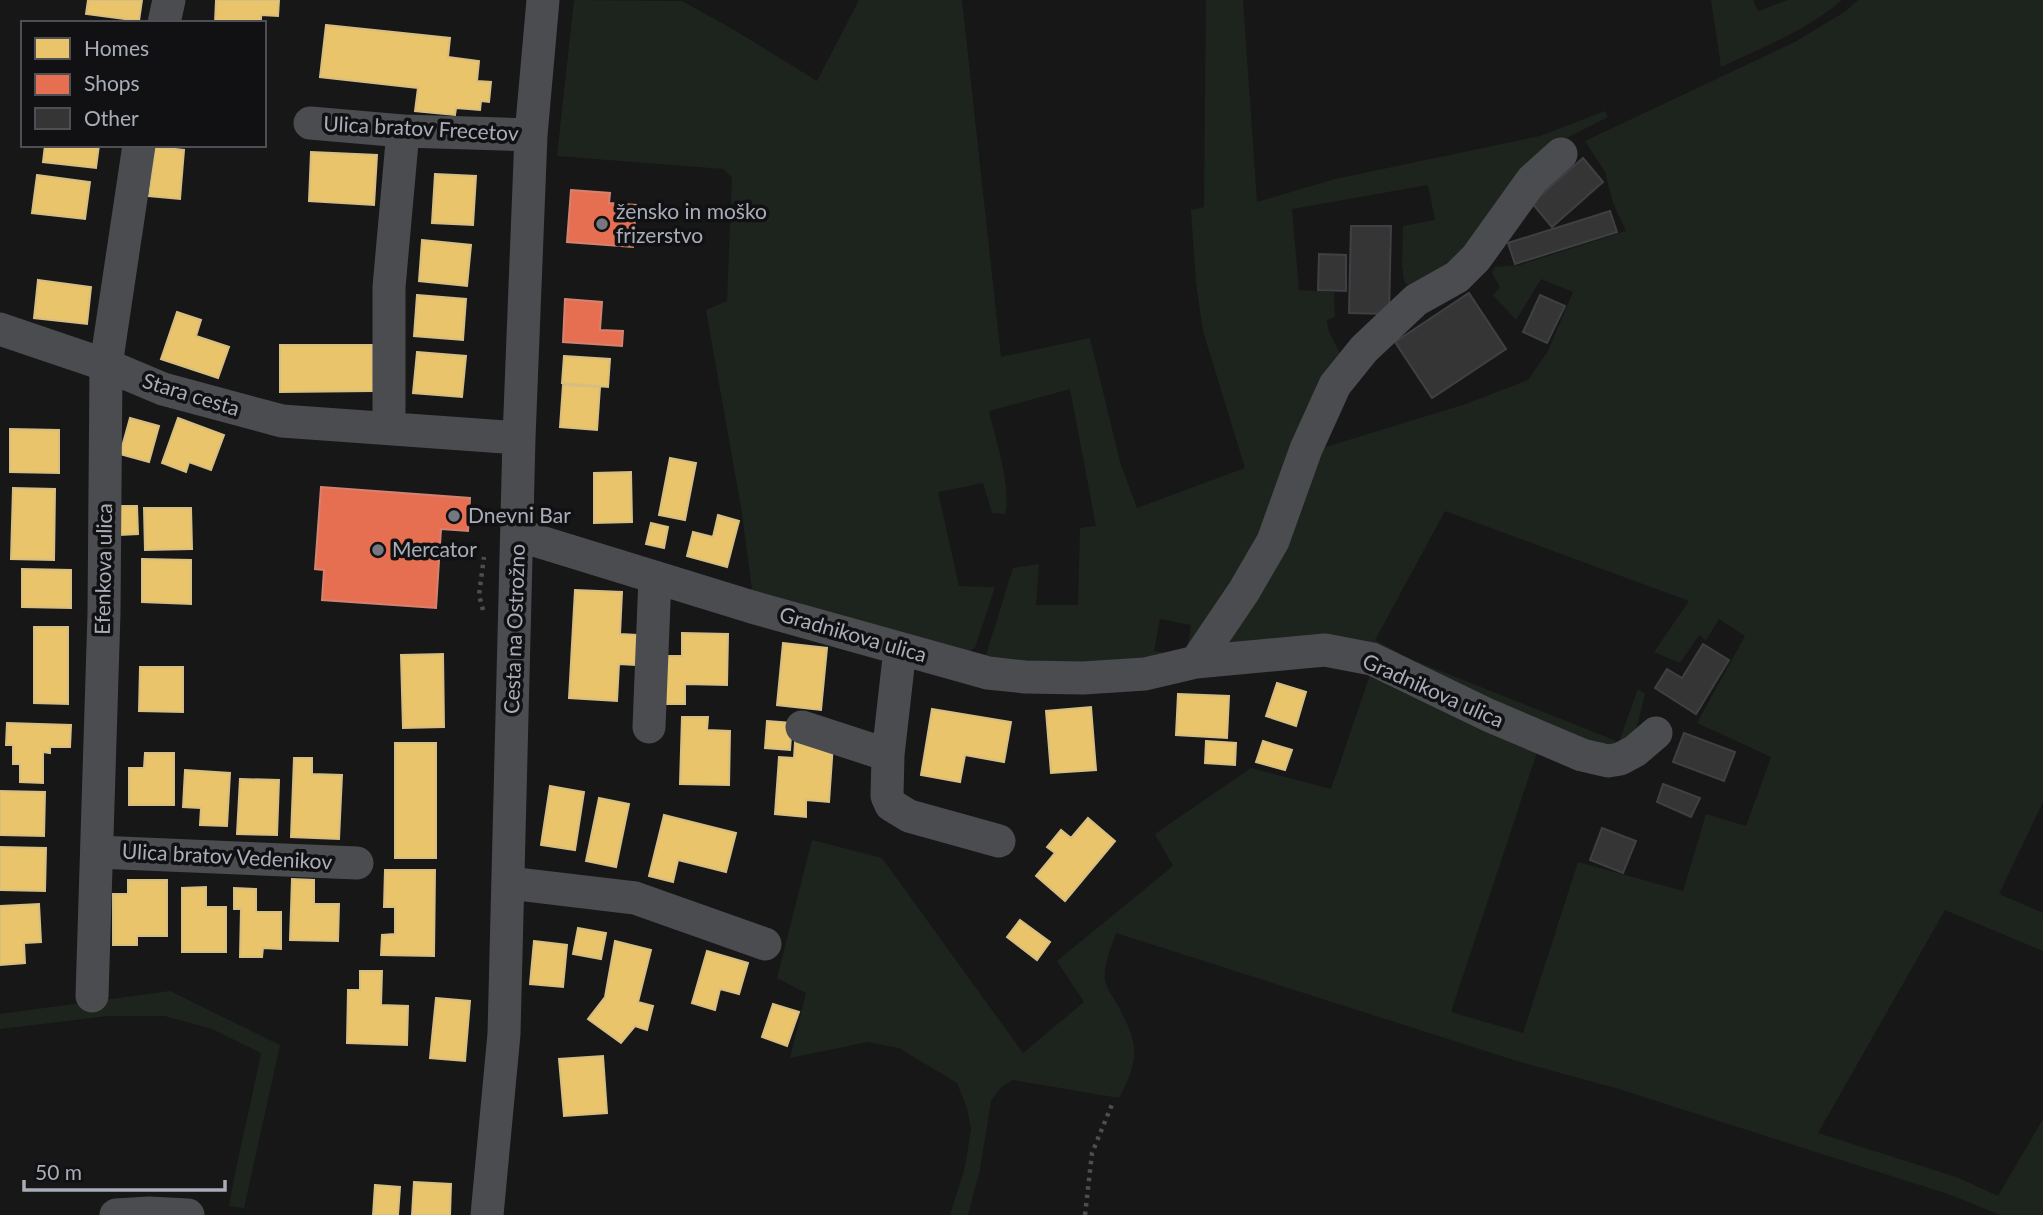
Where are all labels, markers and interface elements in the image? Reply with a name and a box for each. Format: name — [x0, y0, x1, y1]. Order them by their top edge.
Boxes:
legend — [21, 21, 266, 147]
text: Homes — [84, 35, 149, 60]
text: Shops — [84, 70, 140, 95]
text: Other — [84, 105, 139, 130]
street label: Ulica bratov Frecetov — [323, 110, 519, 145]
place label: žensko in moško frizerstvo — [616, 198, 767, 247]
marker: žensko in moško frizerstvo — [594, 216, 610, 232]
street label: Stara cesta — [140, 367, 243, 420]
place label: Dnevni Bar — [468, 502, 571, 527]
street label: Efenkova ulica — [89, 503, 116, 635]
marker: Dnevni Bar — [446, 508, 462, 524]
place label: Mercator — [392, 536, 477, 561]
marker: Mercator — [370, 542, 386, 558]
street label: Cesta na Ostrožno — [498, 543, 529, 714]
street label: Gradnikova ulica — [777, 601, 930, 667]
street label: Gradnikova ulica — [1359, 647, 1508, 732]
street label: Ulica bratov Vedenikov — [121, 838, 333, 874]
scale bar — [24, 1148, 226, 1192]
text: 50 m — [35, 1159, 82, 1184]

